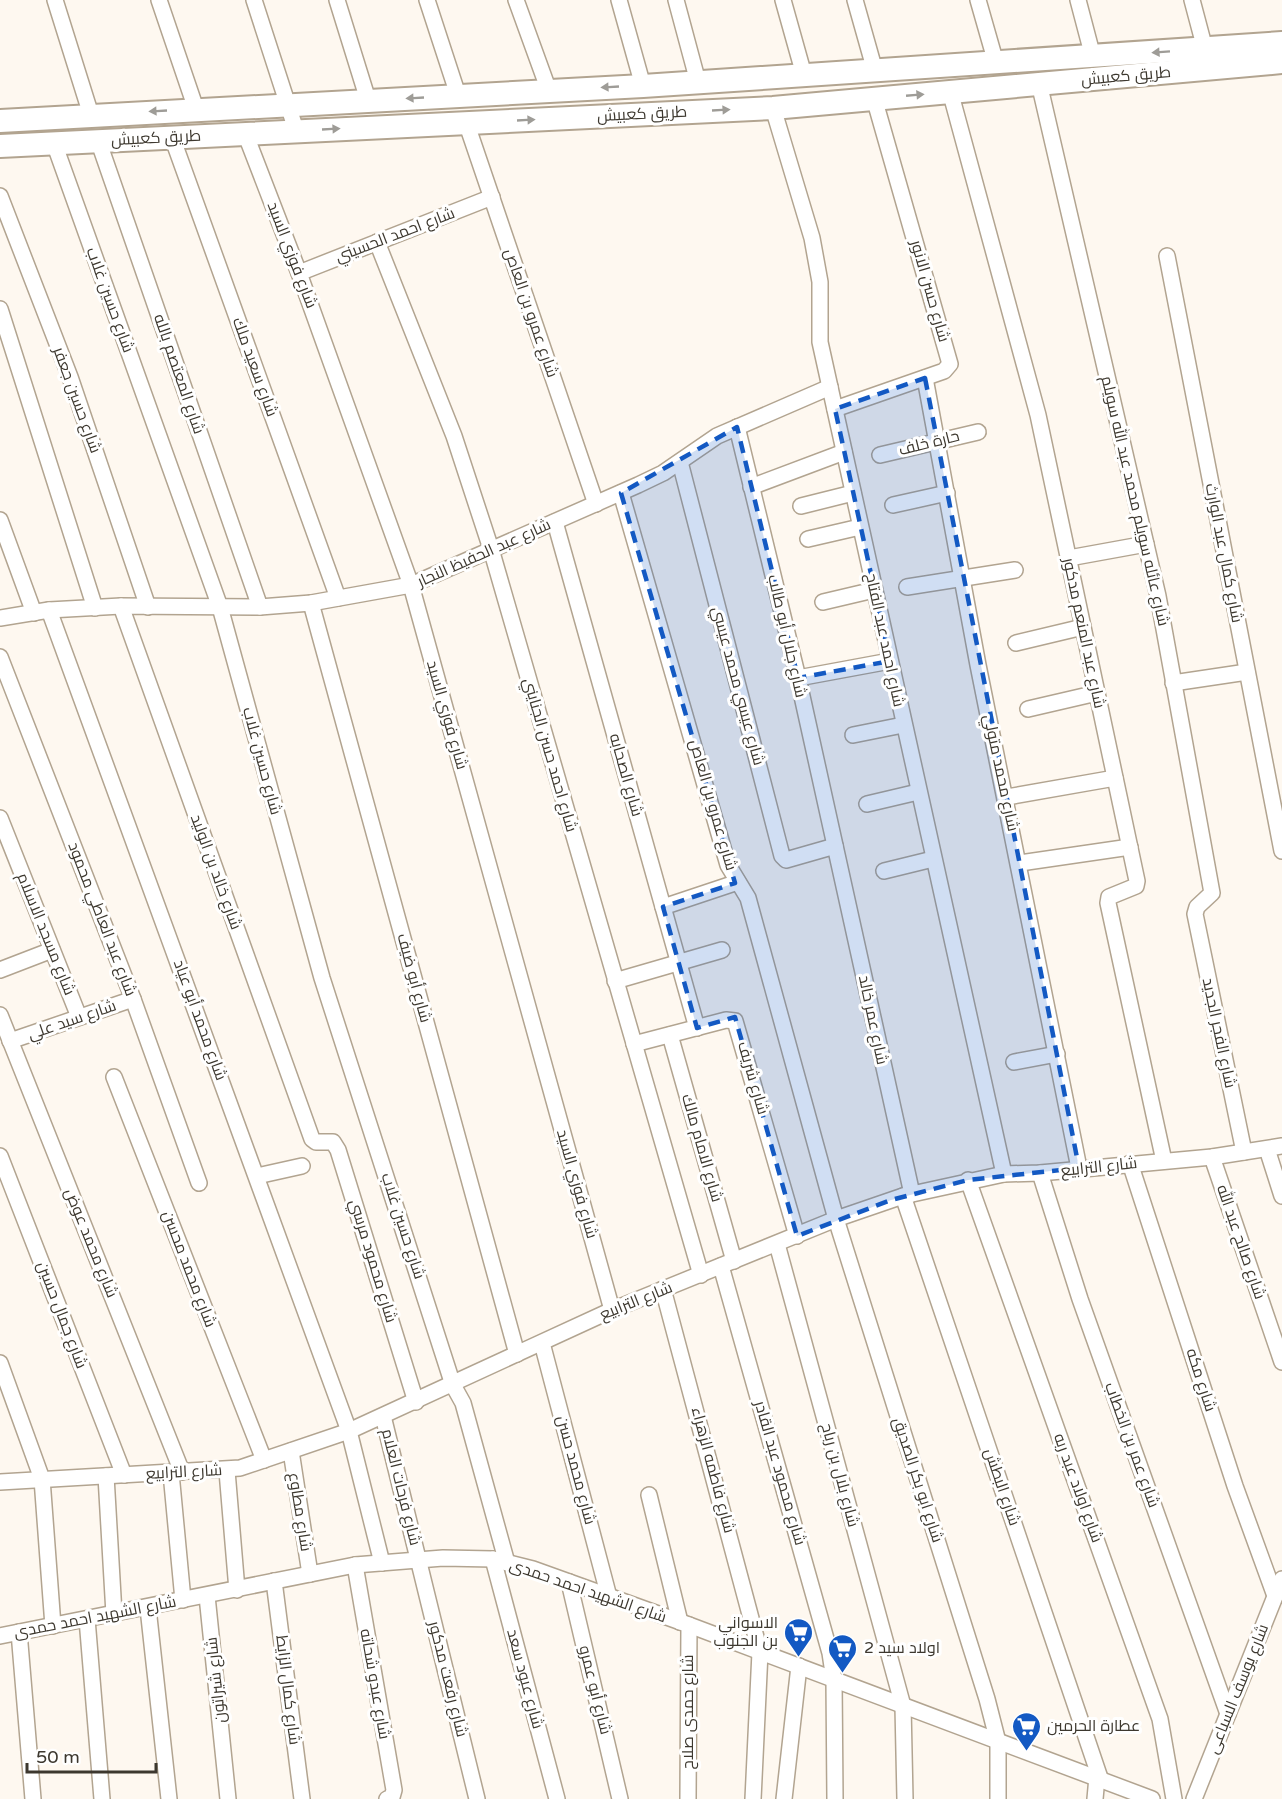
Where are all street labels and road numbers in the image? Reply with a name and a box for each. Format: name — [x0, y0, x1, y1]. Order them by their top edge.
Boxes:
street label: طريق كعبيش — [1080, 62, 1172, 90]
street label: طريق كعبيش — [596, 102, 688, 126]
street label: طريق كعبيش — [110, 126, 202, 150]
street label: شارع فوزي السيد — [260, 199, 322, 312]
street label: شارع احمد الحسيني — [332, 203, 459, 270]
street label: شارع حسن الانور — [905, 237, 954, 345]
street label: شارع حسين غلاب — [81, 245, 138, 356]
street label: شارع عمرو بن العاص — [499, 246, 562, 381]
street label: شارع المعتصم بالله — [148, 311, 209, 437]
street label: شارع سعيد ملك — [227, 315, 282, 420]
street label: شارع حسين جعفر — [47, 343, 106, 456]
street label: شارع عائله سويلم محمد عبد الله سويلم — [1095, 374, 1175, 628]
street label: حارة خلف — [897, 426, 961, 460]
street label: شارع كمال عبد الوارث — [1200, 482, 1247, 625]
street label: شارع عبد الحفيظ النجار — [413, 515, 554, 593]
street label: شارع عبد المنعم مدكور — [1057, 555, 1110, 710]
street label: شارع احمد عبد الفتاح — [860, 571, 909, 709]
street label: شارع جلال أبو طالب — [762, 573, 811, 700]
street label: شارع عيسي محمد عيسي — [705, 604, 769, 768]
street label: شارع فوزي السيد — [419, 658, 472, 773]
street label: شارع احمد حسن الجنايني — [516, 676, 582, 835]
street label: شارع حسين غلاب — [237, 705, 286, 817]
street label: شارع محمد متولي — [976, 713, 1023, 834]
street label: شارع الصحابه — [604, 731, 647, 819]
street label: شارع عمرو بن العاص — [684, 737, 741, 873]
street label: شارع خالد بن الوليد — [185, 812, 246, 933]
street label: شارع عبد العاطي محمود — [61, 839, 141, 1000]
street label: شارع مسجد الاسلام — [11, 870, 80, 998]
street label: شارع أبو ضيف — [391, 931, 436, 1025]
street label: شارع محمد أبو عياد — [168, 957, 231, 1084]
street label: شارع عمر خالد — [853, 973, 892, 1067]
street label: شارع الفجر الجديد — [1197, 976, 1240, 1090]
street label: شارع سيد علي — [25, 996, 120, 1047]
street label: شارع شريف — [732, 1039, 773, 1117]
street label: شارع الامام مالك — [676, 1092, 727, 1205]
street label: شارع فوزي السيد — [549, 1127, 602, 1242]
street label: شارع الترابيع — [1060, 1153, 1138, 1182]
street label: شارع حسين غلاب — [375, 1170, 430, 1282]
street label: شارع صالح عبد الله — [1211, 1182, 1271, 1302]
street label: شارع محمد عوض — [59, 1185, 122, 1301]
street label: شارع محمود مرسي — [343, 1197, 401, 1326]
street label: شارع محمد محسن — [157, 1208, 220, 1330]
street label: شارع جمال حسين — [31, 1259, 92, 1372]
street label: شارع الترابيع — [597, 1277, 676, 1326]
street label: شارع مكه — [1180, 1346, 1221, 1414]
street label: شارع عمر بن الخطاب — [1099, 1380, 1164, 1511]
street label: شارع محمود عبد القادر — [749, 1397, 810, 1548]
street label: شارع فاطمه الزهراء — [686, 1405, 739, 1536]
street label: شارع محمد حسن — [551, 1413, 600, 1527]
street label: شارع ابو بكر الصديق — [887, 1415, 948, 1545]
street label: شارع بلال بن رباح — [816, 1421, 864, 1530]
street label: شارع فرحات العلام — [376, 1427, 425, 1548]
street label: شارع اولاد عبد ربه — [1048, 1431, 1107, 1546]
street label: شارع البطش — [978, 1446, 1025, 1529]
street label: شارع الترابيع — [145, 1460, 223, 1485]
street label: شارع مطاوع — [283, 1471, 316, 1553]
street label: شارع الشهيد احمد حمدى — [506, 1555, 669, 1628]
street label: شارع الشهيد احمد حمدى — [12, 1591, 178, 1644]
street label: شارع رفعت مدكور — [423, 1618, 472, 1739]
street label: شارع يوسف السباعى — [1203, 1621, 1274, 1757]
street label: شارع عبدو شحاته — [354, 1627, 395, 1741]
street label: شارع عبود سعد — [501, 1627, 548, 1731]
street label: شارع كمال الزايط — [270, 1634, 305, 1746]
street label: شارع شيراتون — [202, 1636, 231, 1724]
street label: شارع أبو عمرو — [573, 1643, 616, 1737]
street label: شارع حمدى صلاح — [678, 1654, 699, 1770]

